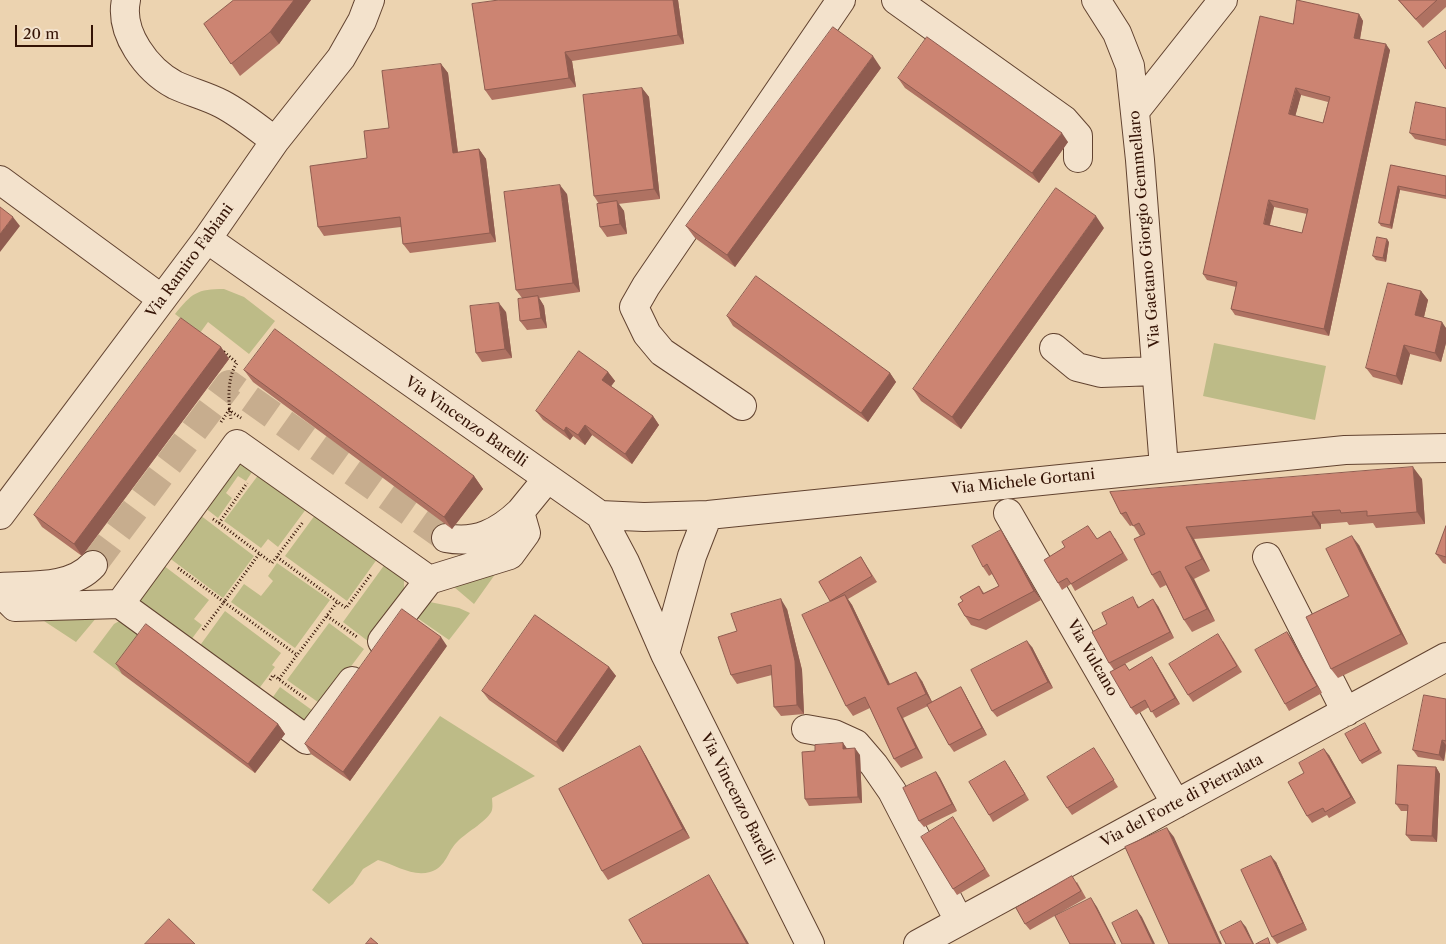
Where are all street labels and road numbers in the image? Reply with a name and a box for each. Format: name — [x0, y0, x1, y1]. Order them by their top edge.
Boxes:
street label: Via Gaetano Giorgio Gemmellaro — [1126, 110, 1164, 348]
street label: Via Ramiro Fabiani — [143, 200, 237, 322]
street label: Via Vincenzo Barelli — [401, 373, 531, 471]
street label: Via Michele Gortani — [950, 466, 1096, 498]
street label: Via Vulcano — [1063, 617, 1121, 699]
street label: Via Vincenzo Barelli — [696, 730, 778, 868]
street label: Via del Forte di Pietralata — [1098, 751, 1266, 851]

